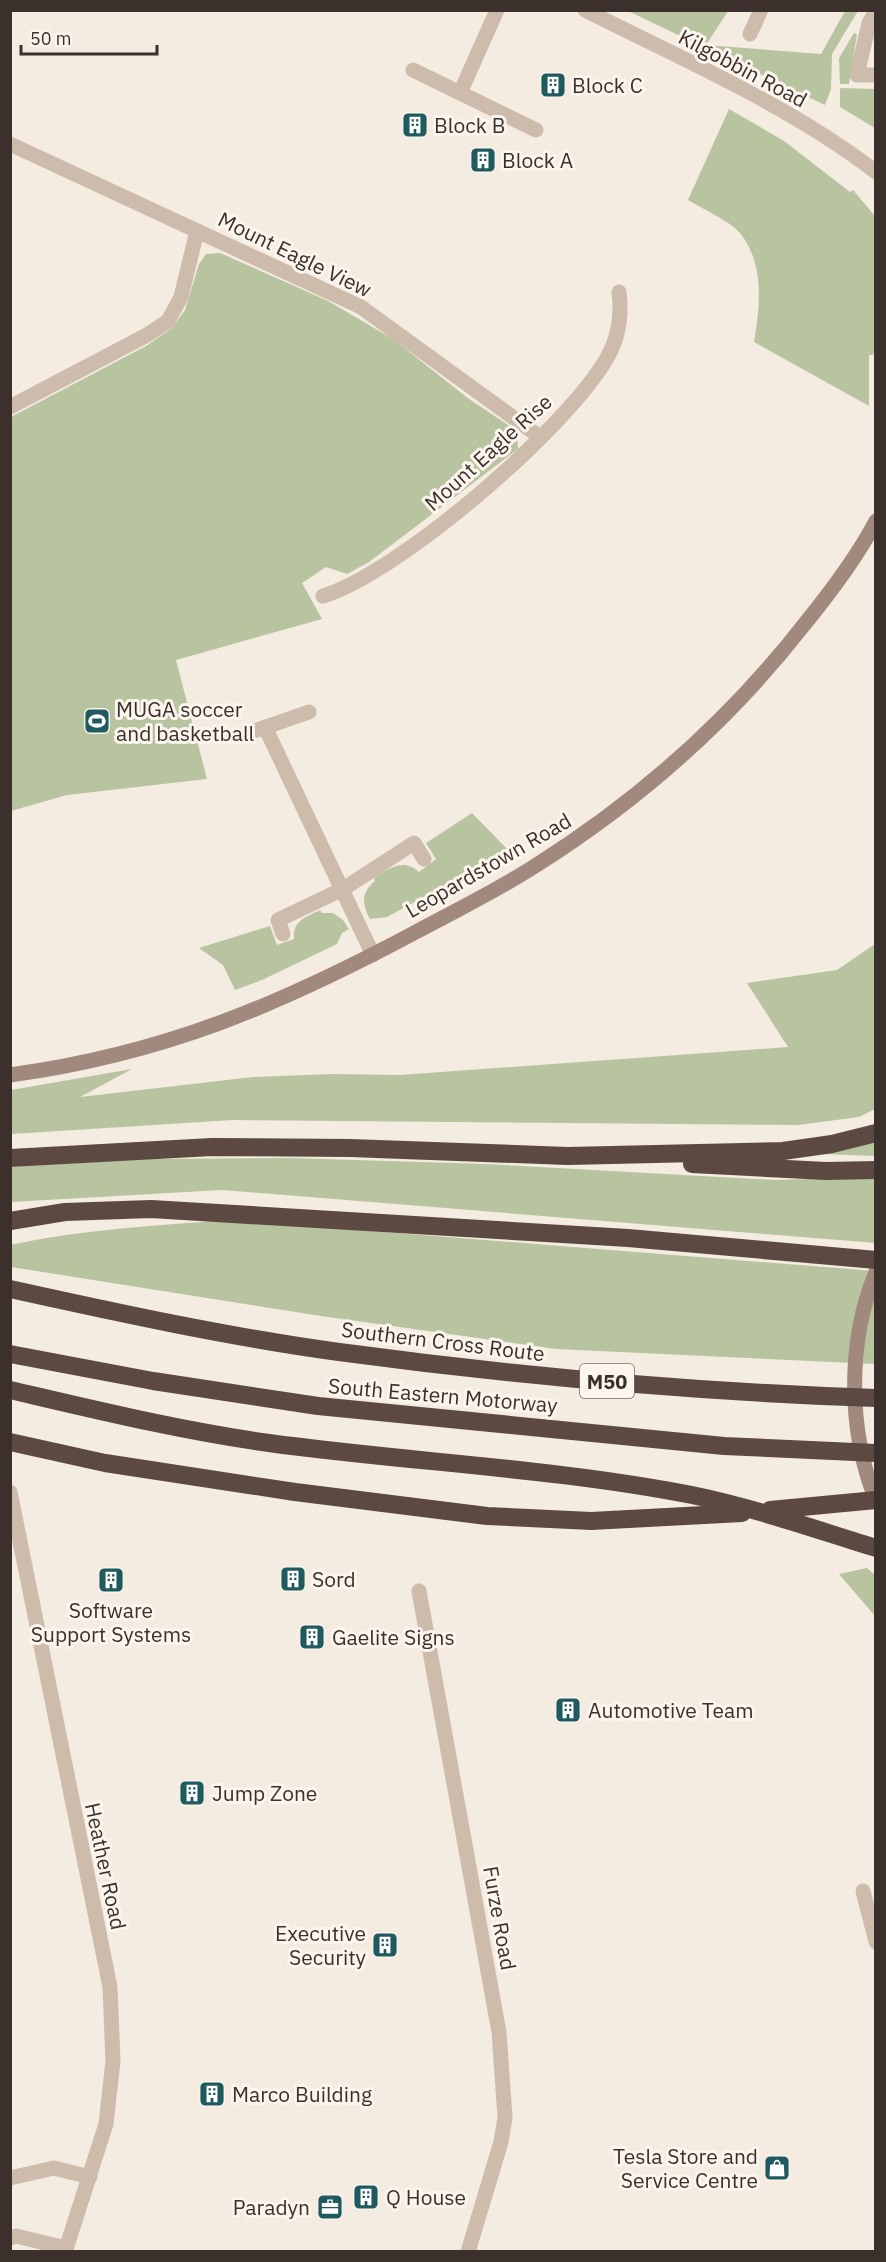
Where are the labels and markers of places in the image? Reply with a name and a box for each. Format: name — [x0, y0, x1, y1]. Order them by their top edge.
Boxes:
building icon: Block C — [538, 70, 568, 100]
place label: Block C — [572, 71, 643, 99]
building icon: Block B — [400, 110, 430, 140]
place label: Block B — [434, 111, 505, 139]
building icon: Block A — [468, 145, 498, 175]
place label: Block A — [502, 146, 573, 174]
place label: MUGA soccer and basketball — [116, 695, 255, 747]
sports icon: MUGA soccer and basketball — [82, 706, 112, 736]
building icon: Sord — [278, 1564, 308, 1594]
building icon: Software Support Systems — [96, 1565, 126, 1595]
place label: Sord — [312, 1565, 356, 1593]
place label: Software Support Systems — [31, 1596, 191, 1648]
building icon: Gaelite Signs — [297, 1622, 327, 1652]
place label: Gaelite Signs — [332, 1623, 455, 1651]
building icon: Automotive Team — [553, 1695, 583, 1725]
place label: Automotive Team — [588, 1696, 754, 1724]
building icon: Jump Zone — [177, 1778, 207, 1808]
place label: Jump Zone — [212, 1779, 317, 1807]
place label: Executive Security — [275, 1919, 367, 1971]
building icon: Executive Security — [370, 1930, 400, 1960]
building icon: Marco Building — [197, 2079, 227, 2109]
place label: Marco Building — [232, 2080, 372, 2108]
place label: Tesla Store and Service Centre — [613, 2142, 758, 2194]
shop icon: Tesla Store and Service Centre — [762, 2153, 792, 2183]
building icon: Q House — [351, 2182, 381, 2212]
place label: Q House — [386, 2183, 466, 2211]
office icon: Paradyn — [315, 2192, 345, 2222]
place label: Paradyn — [233, 2193, 310, 2221]

